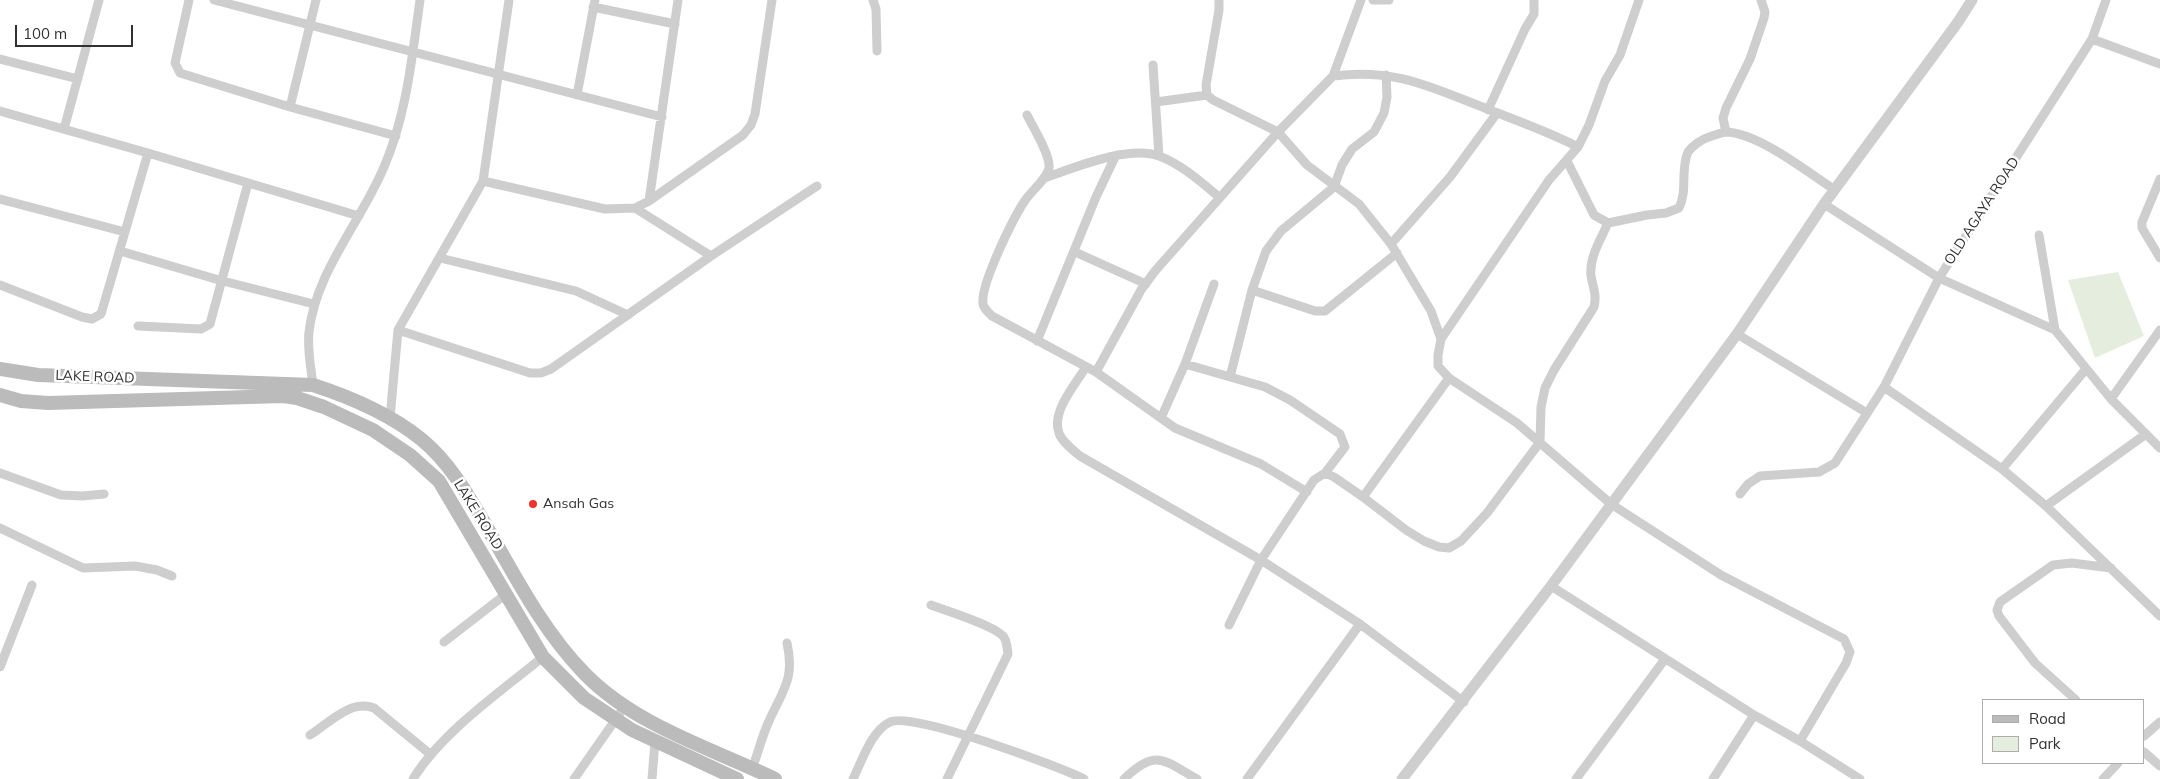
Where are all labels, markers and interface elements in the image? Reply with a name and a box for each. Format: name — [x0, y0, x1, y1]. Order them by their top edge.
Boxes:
scale bar — [18, 15, 135, 47]
text: 100 m — [23, 24, 67, 43]
street label: OLD AGAYA ROAD — [1941, 154, 2023, 268]
street label: LAKE ROAD — [55, 367, 135, 387]
street label: LAKE ROAD — [450, 477, 506, 553]
place label: Ansah Gas — [543, 496, 614, 512]
marker: Ansah Gas — [527, 498, 539, 510]
legend — [1982, 699, 2145, 764]
text: Road — [2029, 709, 2066, 728]
text: Park — [2029, 734, 2061, 753]

